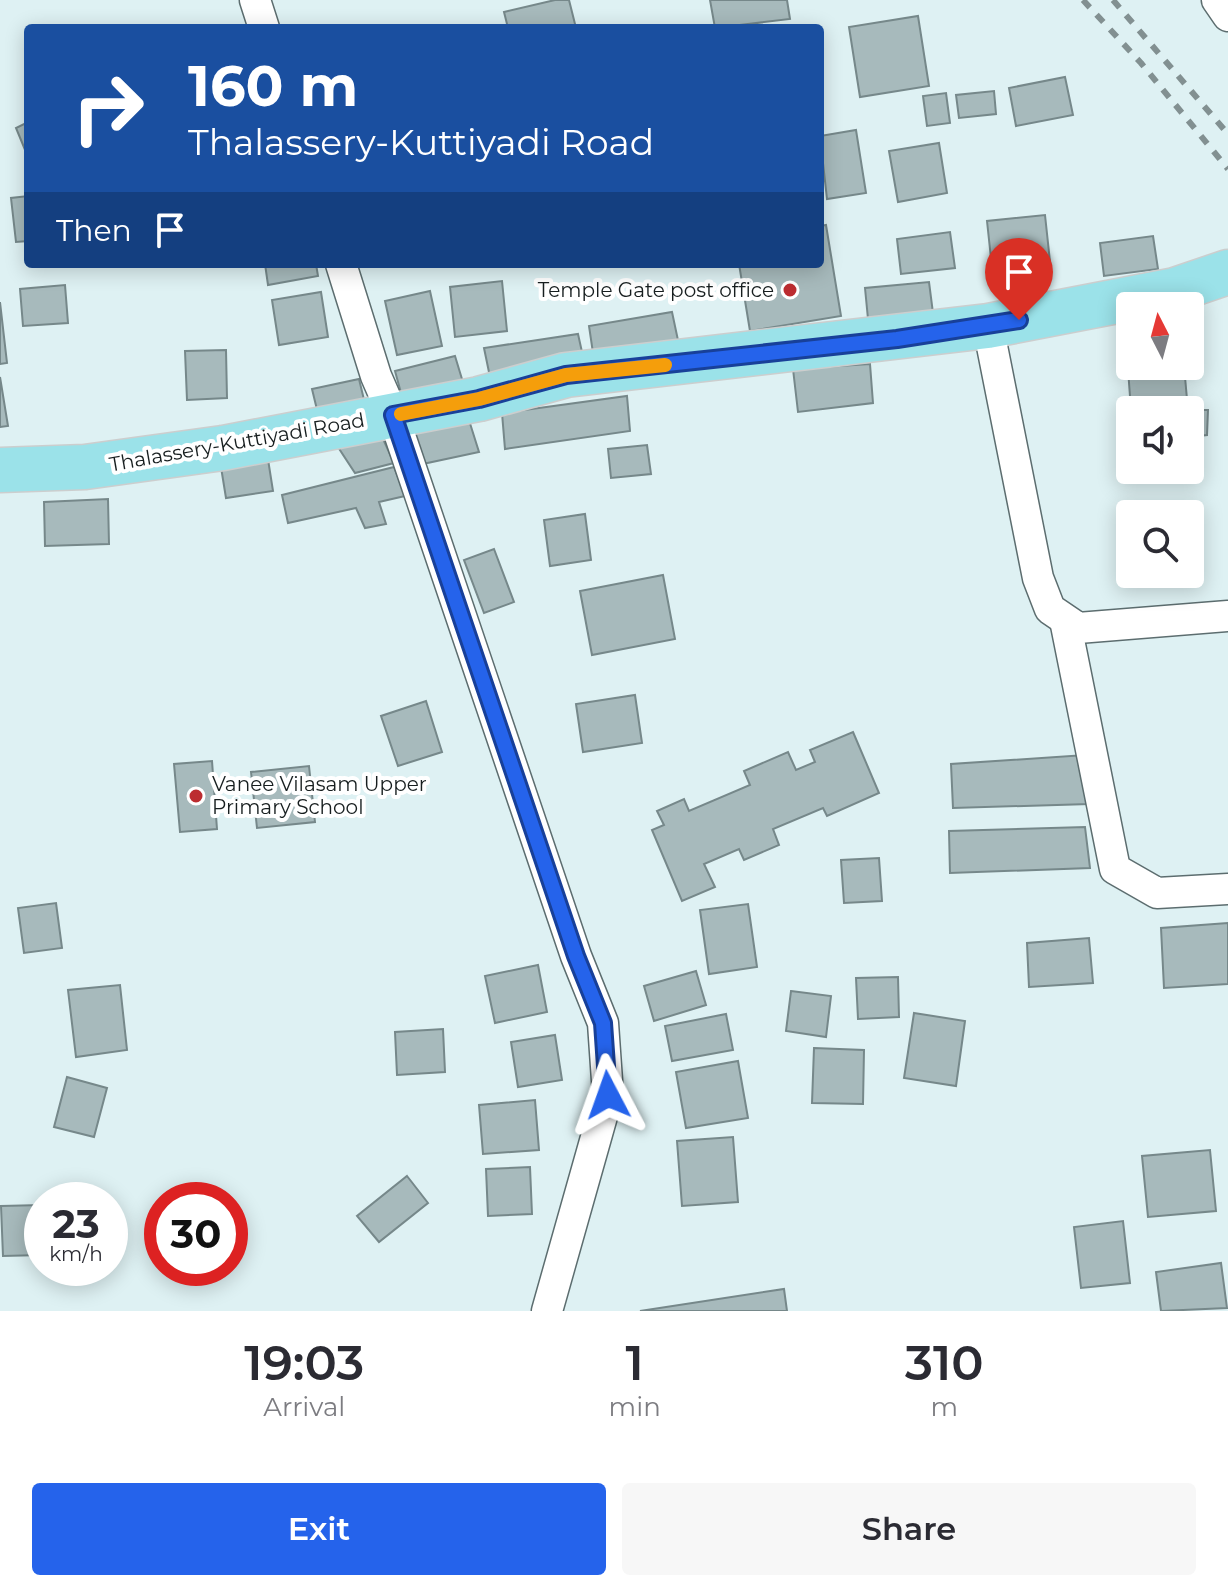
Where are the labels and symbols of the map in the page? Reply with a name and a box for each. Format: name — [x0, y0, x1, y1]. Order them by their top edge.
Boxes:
pin — [985, 238, 1053, 320]
place label: Temple Gate post office — [538, 278, 774, 302]
marker: Temple Gate post office — [781, 281, 799, 299]
north arrow — [1116, 292, 1204, 380]
street label: Thalassery-Kuttiyadi Road — [107, 408, 367, 476]
place label: Vanee Vilasam Upper Primary School — [212, 772, 427, 819]
marker: Vanee Vilasam Upper Primary School — [187, 787, 205, 805]
position arrow — [566, 1053, 650, 1137]
speed limit sign: 30 — [144, 1182, 248, 1286]

